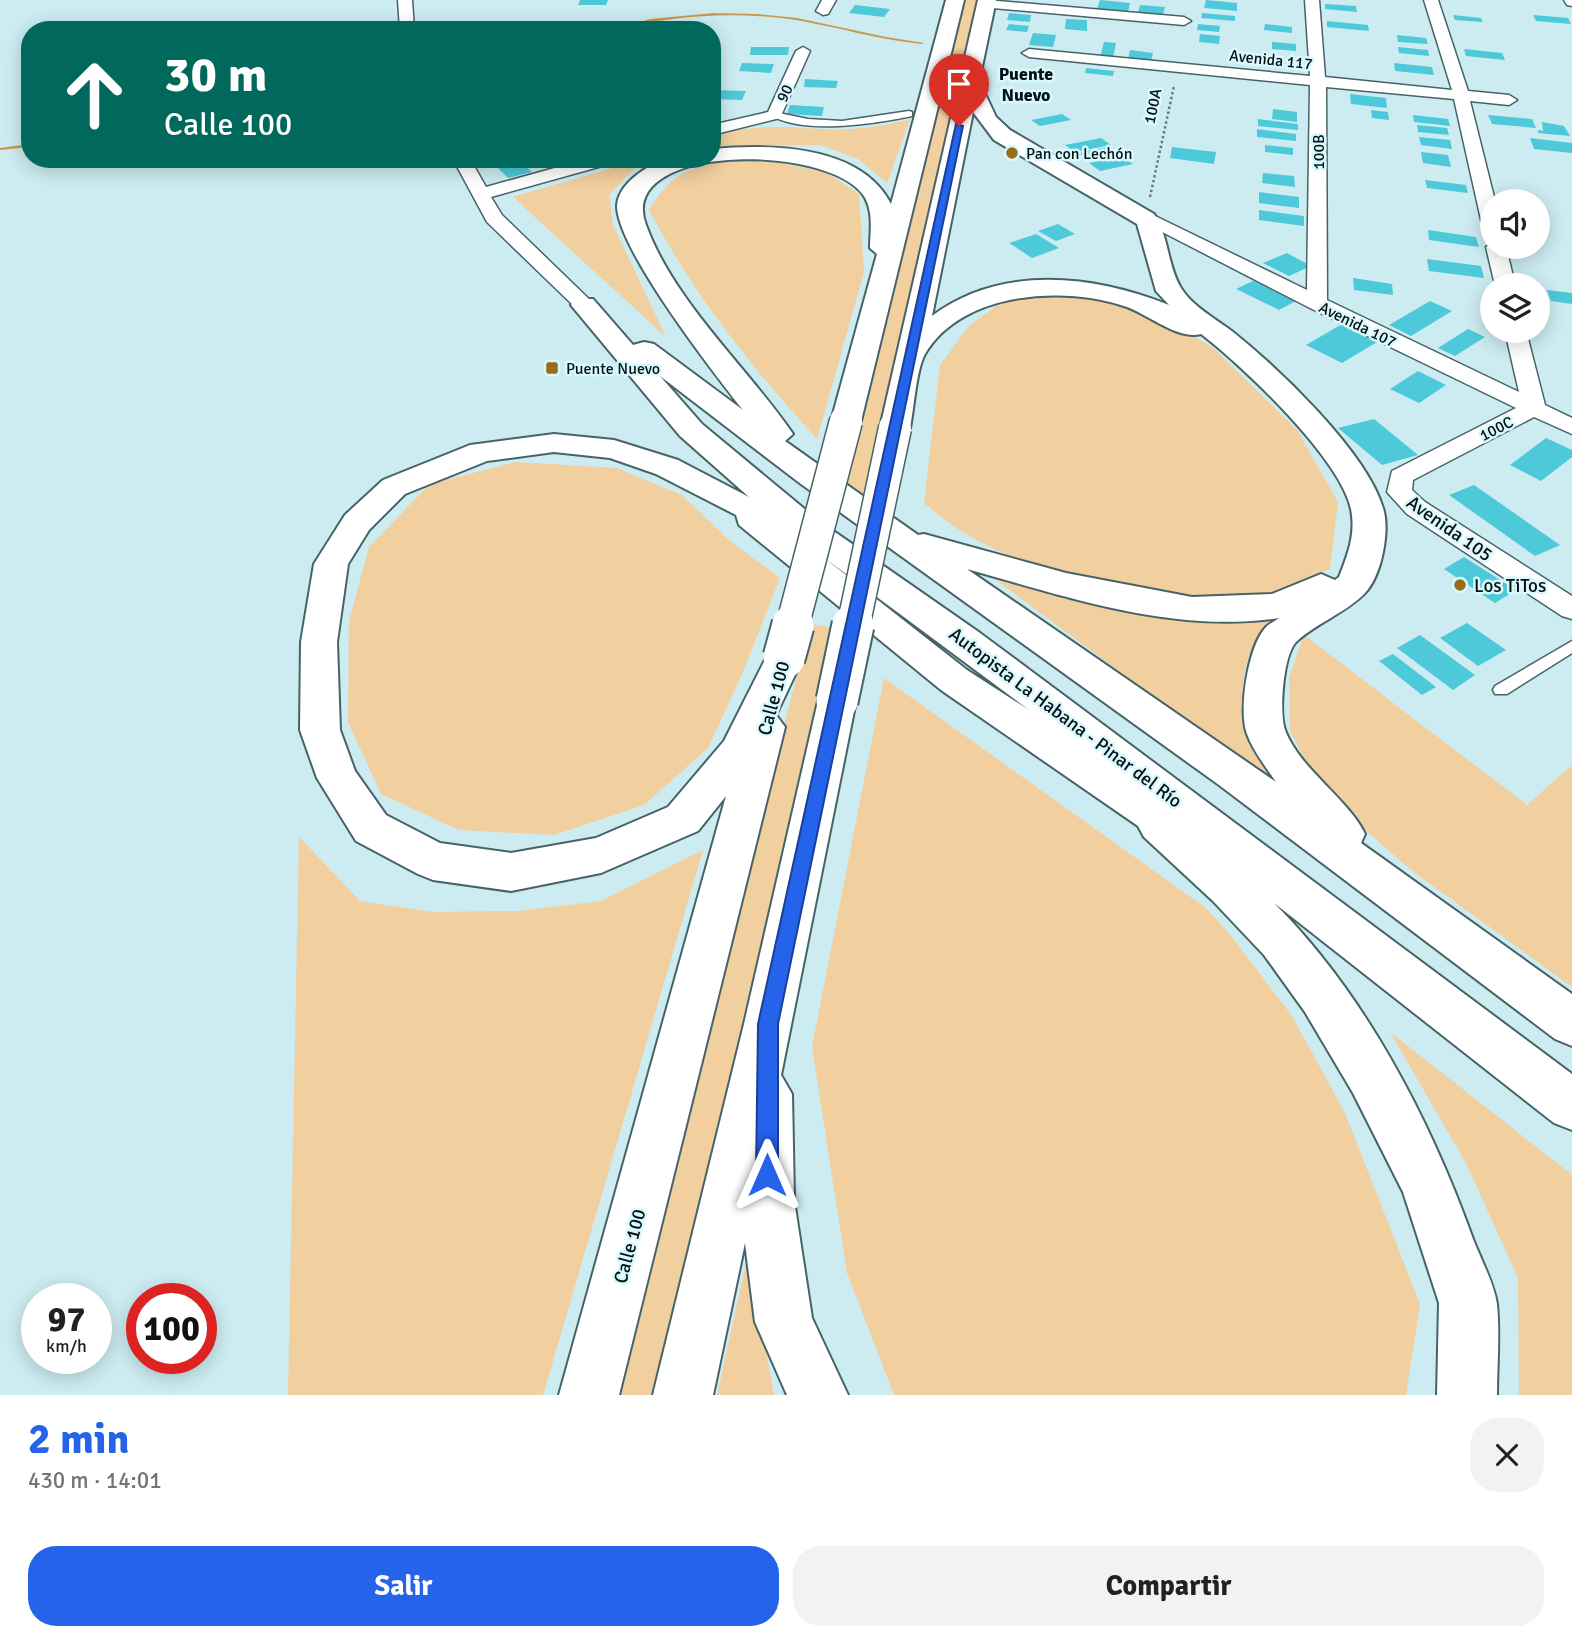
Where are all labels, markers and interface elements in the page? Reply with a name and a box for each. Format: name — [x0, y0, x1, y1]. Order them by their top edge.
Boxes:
text: 30 m — [164, 45, 267, 105]
street label: Avenida 117 — [1228, 46, 1314, 74]
icon: ahead — [49, 49, 140, 140]
pin — [929, 54, 989, 126]
district label: Puente Nuevo — [999, 63, 1053, 106]
icon: arrive — [940, 65, 978, 103]
street label: 90 — [772, 81, 798, 105]
street label: 100A — [1139, 86, 1167, 126]
text: Calle 100 — [164, 105, 292, 144]
street label: 100B — [1309, 134, 1329, 170]
place label: Pan con Lechón — [1026, 144, 1132, 164]
marker: Pan con Lechón — [1004, 145, 1020, 161]
map controls — [1480, 189, 1550, 343]
button: sound — [1480, 189, 1550, 259]
button: layers — [1480, 273, 1550, 343]
street label: Avenida 107 — [1316, 298, 1400, 352]
place label: Puente Nuevo — [566, 359, 660, 379]
marker: Puente Nuevo — [544, 360, 560, 376]
street label: 100C — [1476, 412, 1517, 446]
street label: Avenida 105 — [1402, 490, 1497, 567]
place label: Los TiTos — [1474, 574, 1546, 598]
marker: Los TiTos — [1452, 577, 1468, 593]
street label: Autopista La Habana - Pinar del Río — [944, 622, 1187, 813]
street label: Calle 100 — [753, 658, 795, 738]
position arrow — [730, 1138, 804, 1212]
street label: Calle 100 — [609, 1206, 651, 1286]
speed limit sign: 100 — [126, 1283, 217, 1374]
text: 97 — [48, 1298, 85, 1341]
text: km/h — [46, 1335, 87, 1357]
text: 2 min — [28, 1414, 129, 1465]
button: close — [1470, 1418, 1544, 1492]
text: 430 m · 14:01 — [28, 1466, 162, 1495]
button: Salir — [28, 1546, 779, 1626]
button: Compartir — [793, 1546, 1544, 1626]

